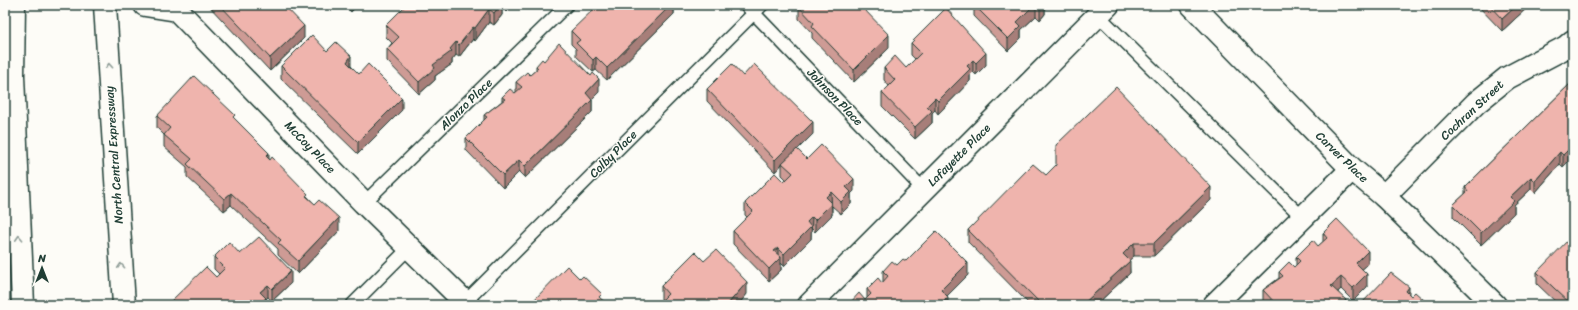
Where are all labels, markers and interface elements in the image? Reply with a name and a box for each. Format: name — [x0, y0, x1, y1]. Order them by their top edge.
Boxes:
street label: Johnson Place — [801, 62, 869, 131]
one-way arrow — [104, 63, 113, 69]
street label: Alonzo Place — [433, 73, 498, 136]
street label: Cochran Street — [1435, 74, 1509, 146]
street label: North Central Expressway — [98, 85, 130, 225]
street label: McCoy Place — [279, 115, 341, 179]
street label: Lafayette Place — [922, 118, 996, 192]
street label: Colby Place — [584, 125, 642, 183]
street label: Carver Place — [1310, 126, 1374, 188]
one-way arrow — [15, 235, 24, 241]
north arrow — [22, 248, 62, 288]
text: N — [37, 249, 46, 268]
one-way arrow — [117, 263, 126, 269]

